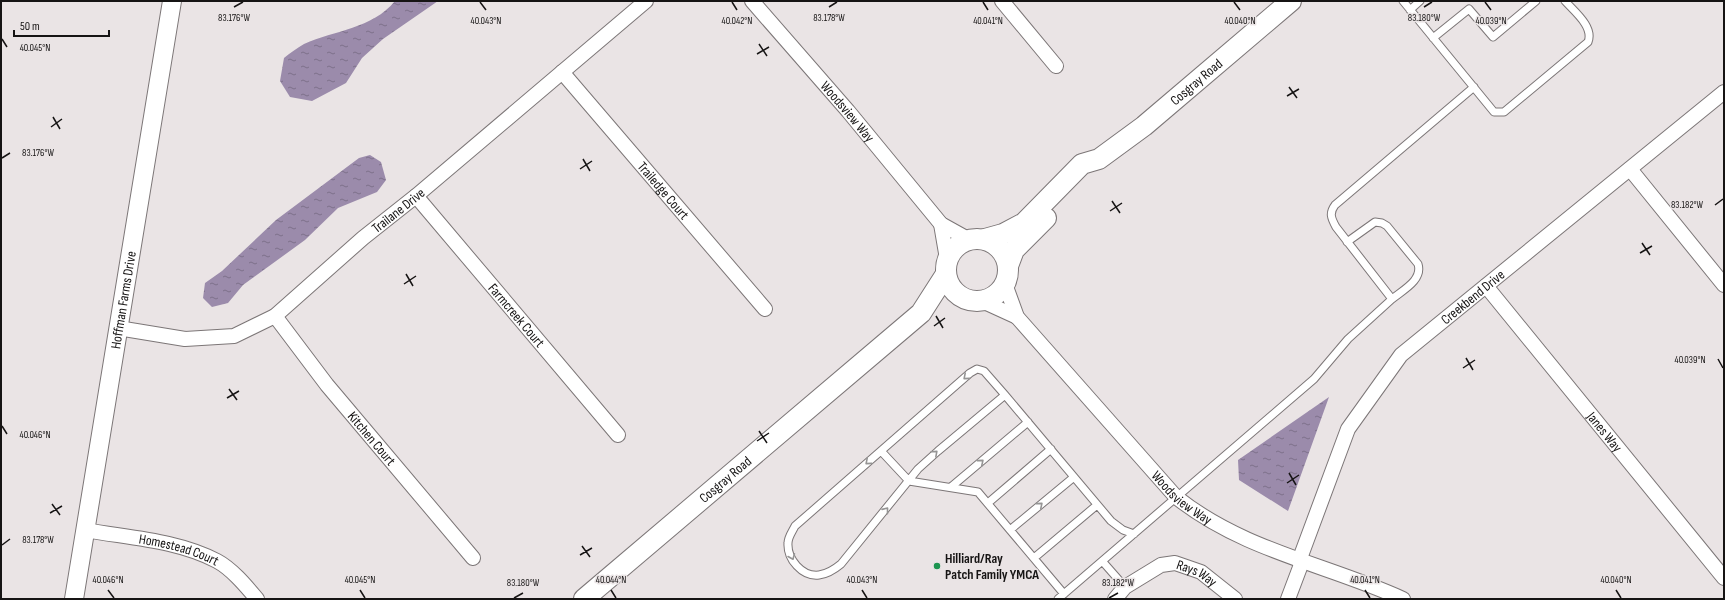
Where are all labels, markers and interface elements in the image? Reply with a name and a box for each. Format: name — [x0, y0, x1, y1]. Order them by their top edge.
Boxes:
scale bar — [14, 12, 109, 38]
text: 83.176°W — [218, 12, 250, 24]
text: 83.178°W — [813, 12, 845, 24]
text: 83.180°W — [1408, 12, 1441, 24]
text: 40.043°N — [471, 15, 501, 27]
text: 40.042°N — [722, 15, 752, 27]
text: 40.041°N — [973, 15, 1003, 27]
text: 40.040°N — [1224, 15, 1256, 27]
text: 40.039°N — [1475, 15, 1507, 27]
text: 50 m — [20, 19, 40, 34]
text: 40.045°N — [20, 42, 50, 54]
street label: Cosgray Road — [1167, 55, 1226, 109]
street label: Woodsview Way — [817, 77, 879, 146]
text: 83.176°W — [22, 147, 54, 159]
street label: Trailedge Court — [634, 158, 693, 223]
street label: Trailane Drive — [368, 184, 428, 236]
text: 83.182°W — [1671, 199, 1704, 211]
street label: Hoffman Farms Drive — [107, 250, 139, 350]
street label: Creekbend Drive — [1437, 266, 1508, 328]
street label: Farmcreek Court — [485, 280, 549, 351]
text: 40.039°N — [1674, 354, 1706, 366]
one-way arrow — [963, 372, 970, 379]
street label: Kitchen Court — [344, 408, 399, 469]
street label: Janes Way — [1583, 408, 1626, 456]
text: 40.046°N — [19, 429, 51, 441]
one-way arrow — [931, 451, 938, 458]
street label: Cosgray Road — [695, 452, 755, 506]
one-way arrow — [865, 458, 872, 465]
one-way arrow — [976, 459, 983, 466]
street label: Woodsview Way — [1148, 467, 1216, 528]
one-way arrow — [1035, 502, 1043, 510]
one-way arrow — [881, 507, 888, 514]
street label: Homestead Court — [138, 530, 222, 569]
text: 83.178°W — [22, 534, 54, 546]
place label: Hilliard/Ray Patch Family YMCA — [945, 550, 1039, 583]
one-way arrow — [788, 553, 796, 560]
street label: Rays Way — [1174, 556, 1221, 590]
marker: Hilliard/Ray Patch Family YMCA — [932, 561, 942, 571]
text: 40.046°N — [92, 574, 124, 586]
text: 40.045°N — [345, 574, 375, 586]
text: 40.044°N — [596, 574, 626, 586]
text: 40.043°N — [847, 574, 877, 586]
text: 40.041°N — [1350, 574, 1380, 586]
text: 40.040°N — [1600, 574, 1632, 586]
text: 83.180°W — [507, 577, 540, 589]
text: 83.182°W — [1102, 577, 1135, 589]

